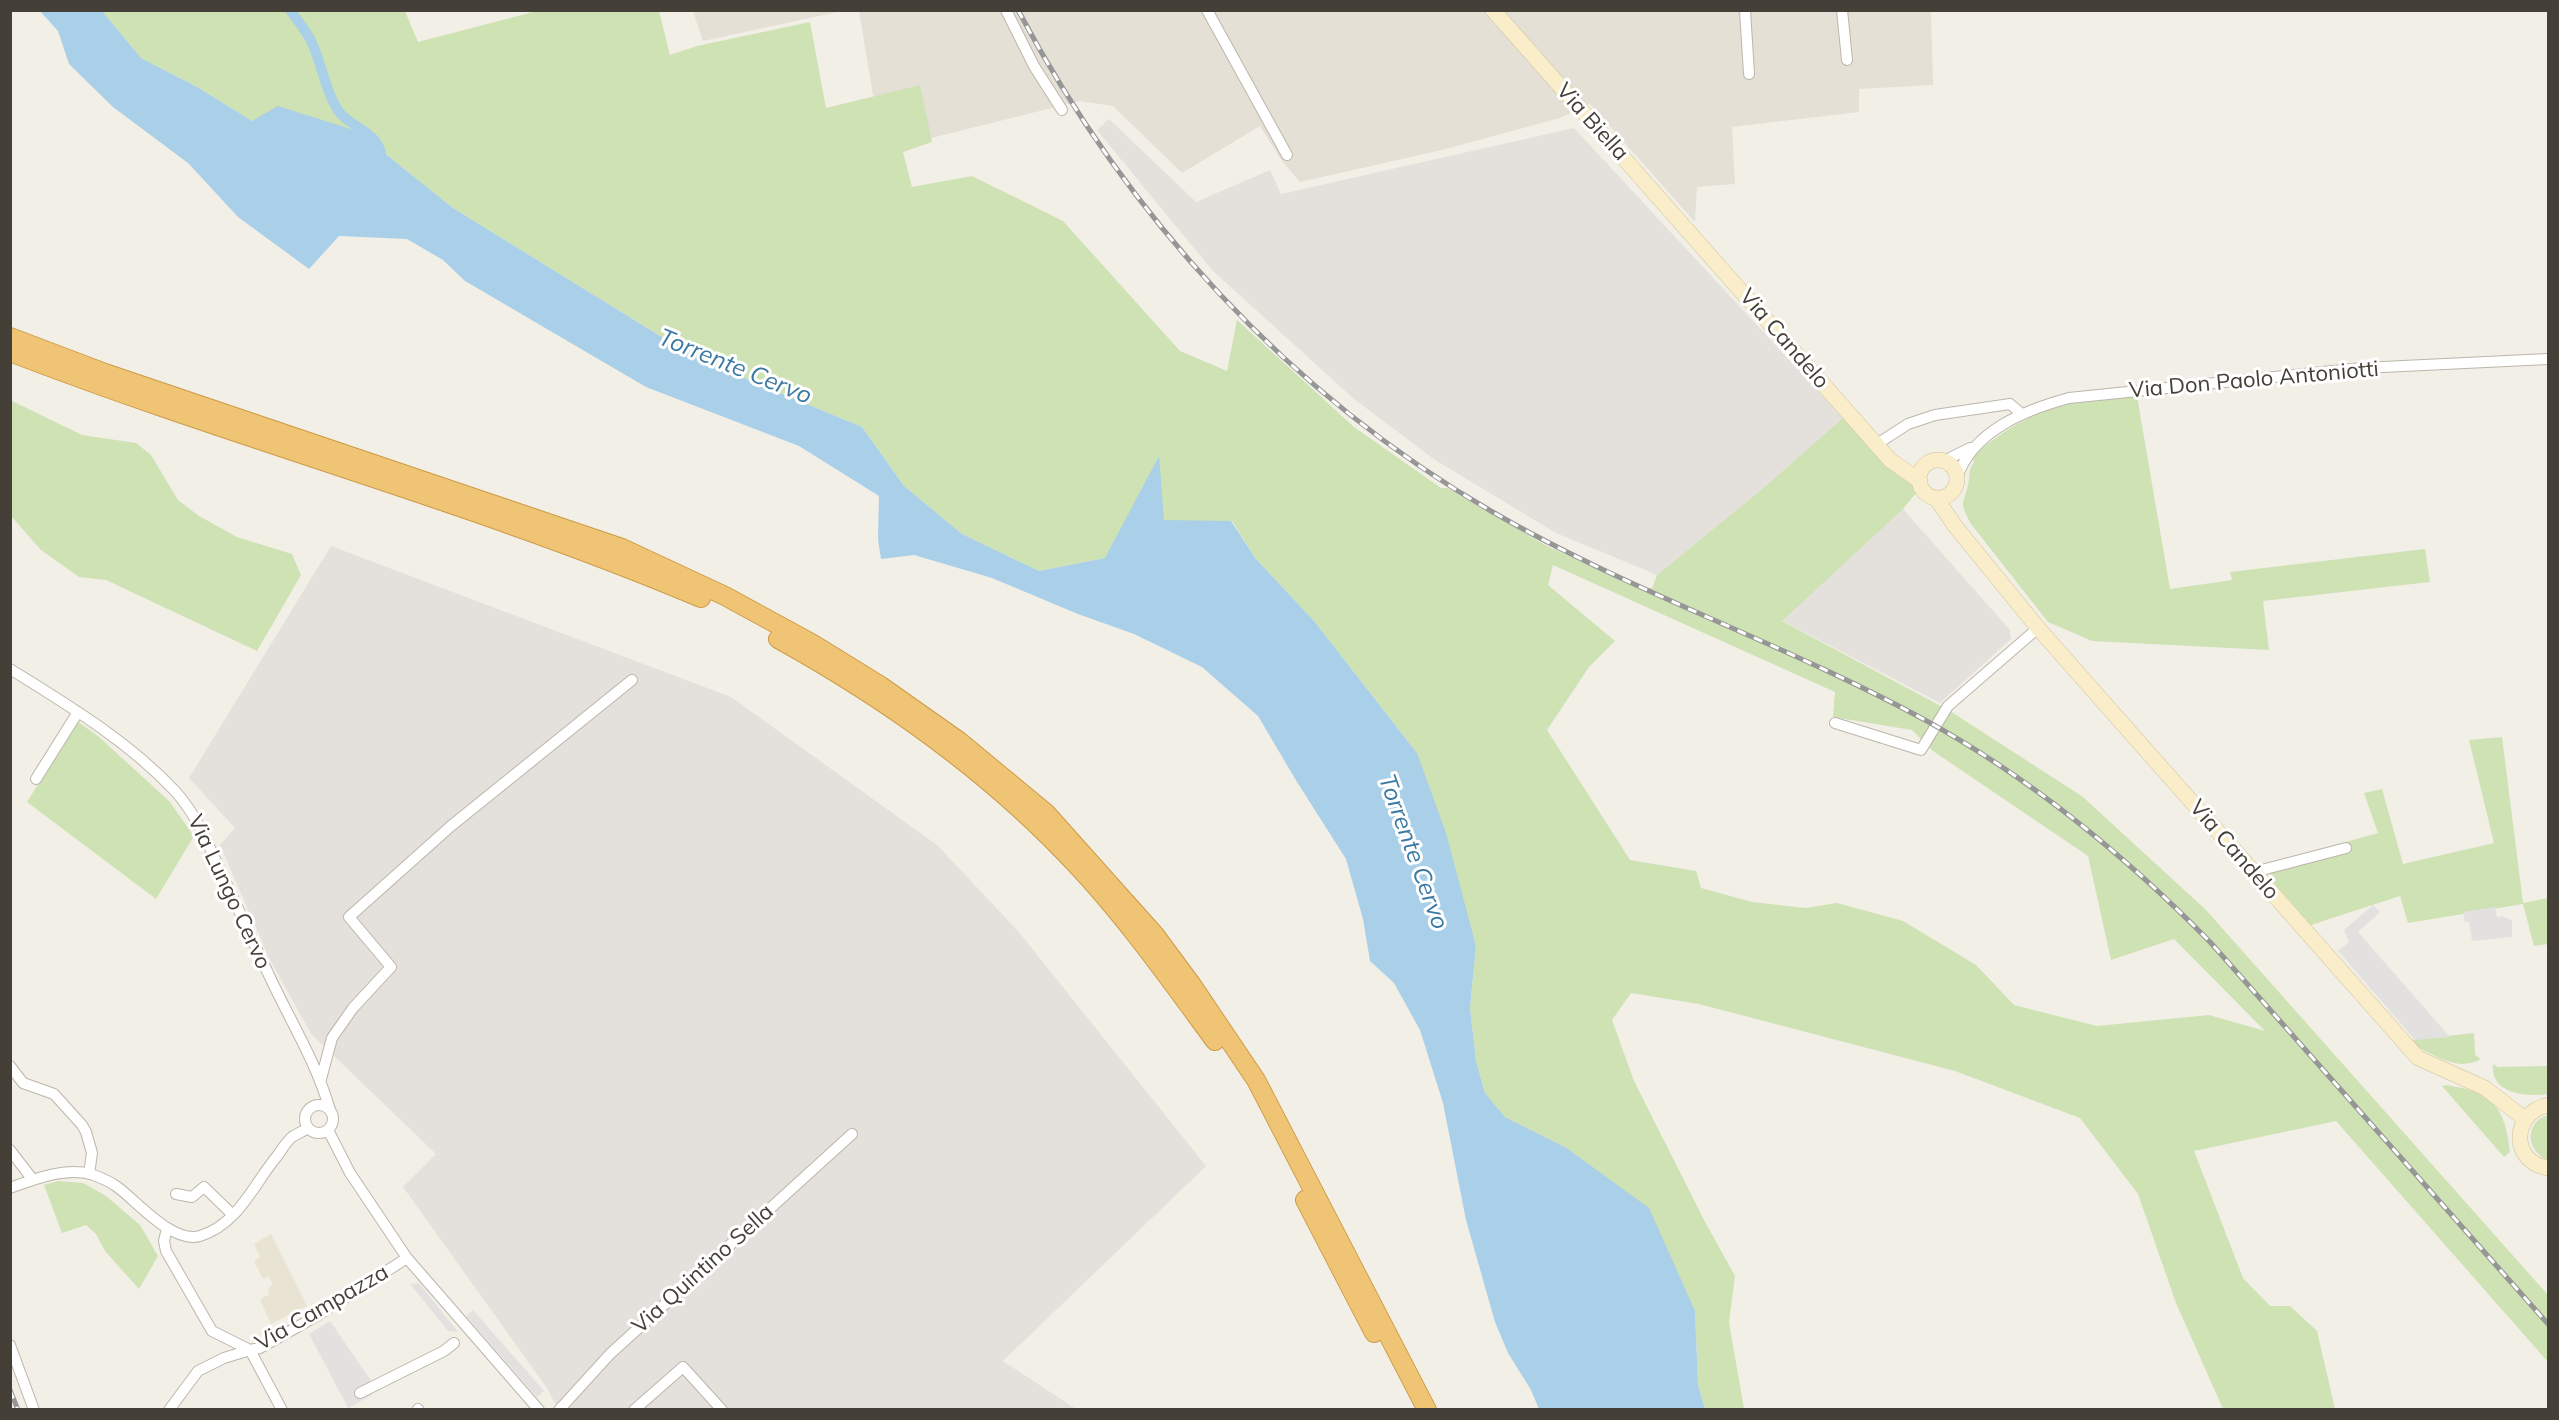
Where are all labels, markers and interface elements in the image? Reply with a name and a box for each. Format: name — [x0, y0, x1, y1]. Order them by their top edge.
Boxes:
street label: Via Biella — [1550, 78, 1634, 166]
street label: Via Candelo — [1734, 284, 1834, 394]
water label: Torrente Cervo — [654, 323, 816, 411]
street label: Via Don Paolo Antoniotti — [2128, 356, 2380, 404]
water label: Torrente Cervo — [1372, 771, 1454, 933]
street label: Via Candelo — [2184, 795, 2284, 905]
street label: Via Lungo Cervo — [182, 811, 276, 973]
street label: Via Quintino Sella — [627, 1199, 779, 1339]
street label: Via Campazza — [251, 1259, 393, 1357]

